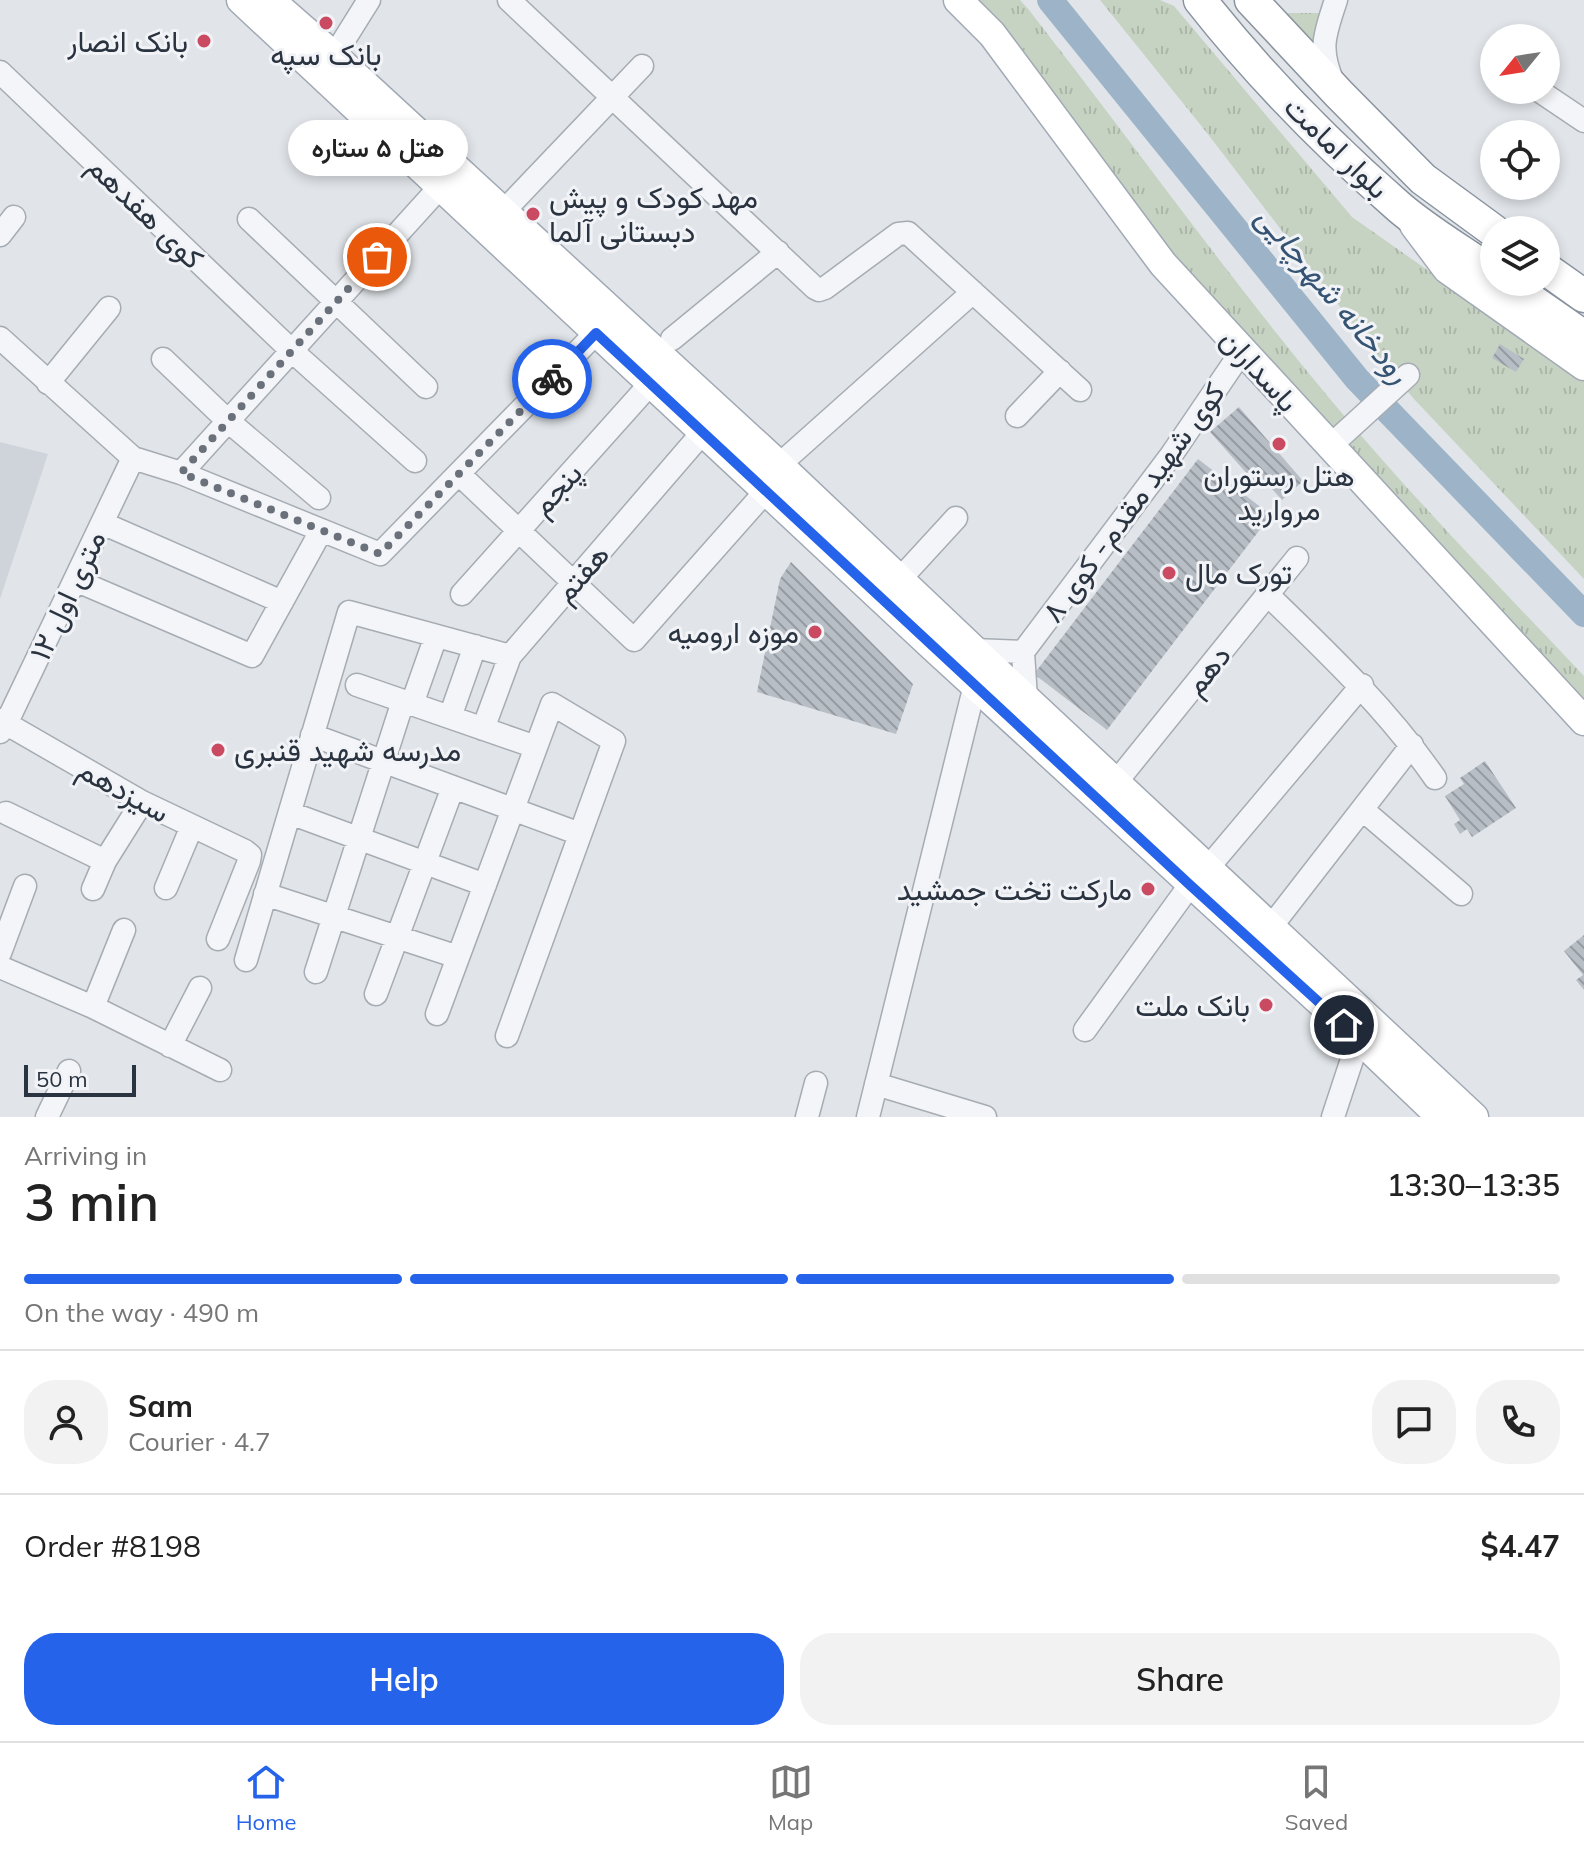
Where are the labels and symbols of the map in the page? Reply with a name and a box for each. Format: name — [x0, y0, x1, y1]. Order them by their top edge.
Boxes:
marker: بانک سپه — [317, 14, 335, 32]
place label: بانک انصار — [66, 22, 188, 60]
north arrow — [1480, 24, 1560, 104]
marker: بانک انصار — [195, 32, 213, 50]
place label: بانک سپه — [270, 35, 382, 75]
street label: بلوار امامت — [1277, 88, 1397, 206]
callout: هتل ۵ ستاره — [287, 121, 467, 177]
street label: کوی هفدهم — [79, 147, 212, 278]
place label: مهد کودک و پیش دبستانی آلما — [549, 178, 758, 250]
water label: رودخانه شهرچایی — [1246, 197, 1420, 393]
marker: مهد کودک و پیش دبستانی آلما — [524, 205, 542, 223]
pin — [343, 223, 411, 291]
street label: پاسداران — [1211, 320, 1307, 421]
courier — [512, 339, 592, 419]
street label: کوی شهید مقدم- کوی ۸ — [1033, 374, 1234, 630]
marker: هتل رستوران مروارید — [1270, 435, 1288, 453]
street label: پنجم — [522, 454, 591, 525]
place label: هتل رستوران مروارید — [1203, 456, 1355, 528]
street label: ۱۲ متری اول — [20, 524, 114, 666]
street label: هفتم — [545, 536, 618, 611]
place label: تورک مال — [1185, 554, 1292, 592]
marker: تورک مال — [1160, 564, 1178, 582]
place label: موزه ارومیه — [667, 613, 799, 651]
marker: موزه ارومیه — [806, 623, 824, 641]
street label: دهم — [1175, 637, 1240, 704]
place label: مدرسه شهید قنبری — [234, 731, 461, 769]
marker: مدرسه شهید قنبری — [209, 741, 227, 759]
street label: سیزدهم — [71, 749, 177, 831]
place label: مارکت تخت جمشید — [897, 870, 1132, 908]
marker: مارکت تخت جمشید — [1139, 880, 1157, 898]
place label: بانک ملت — [1135, 986, 1250, 1024]
pin — [1310, 991, 1378, 1059]
marker: بانک ملت — [1257, 996, 1275, 1014]
scale bar — [24, 1061, 136, 1097]

